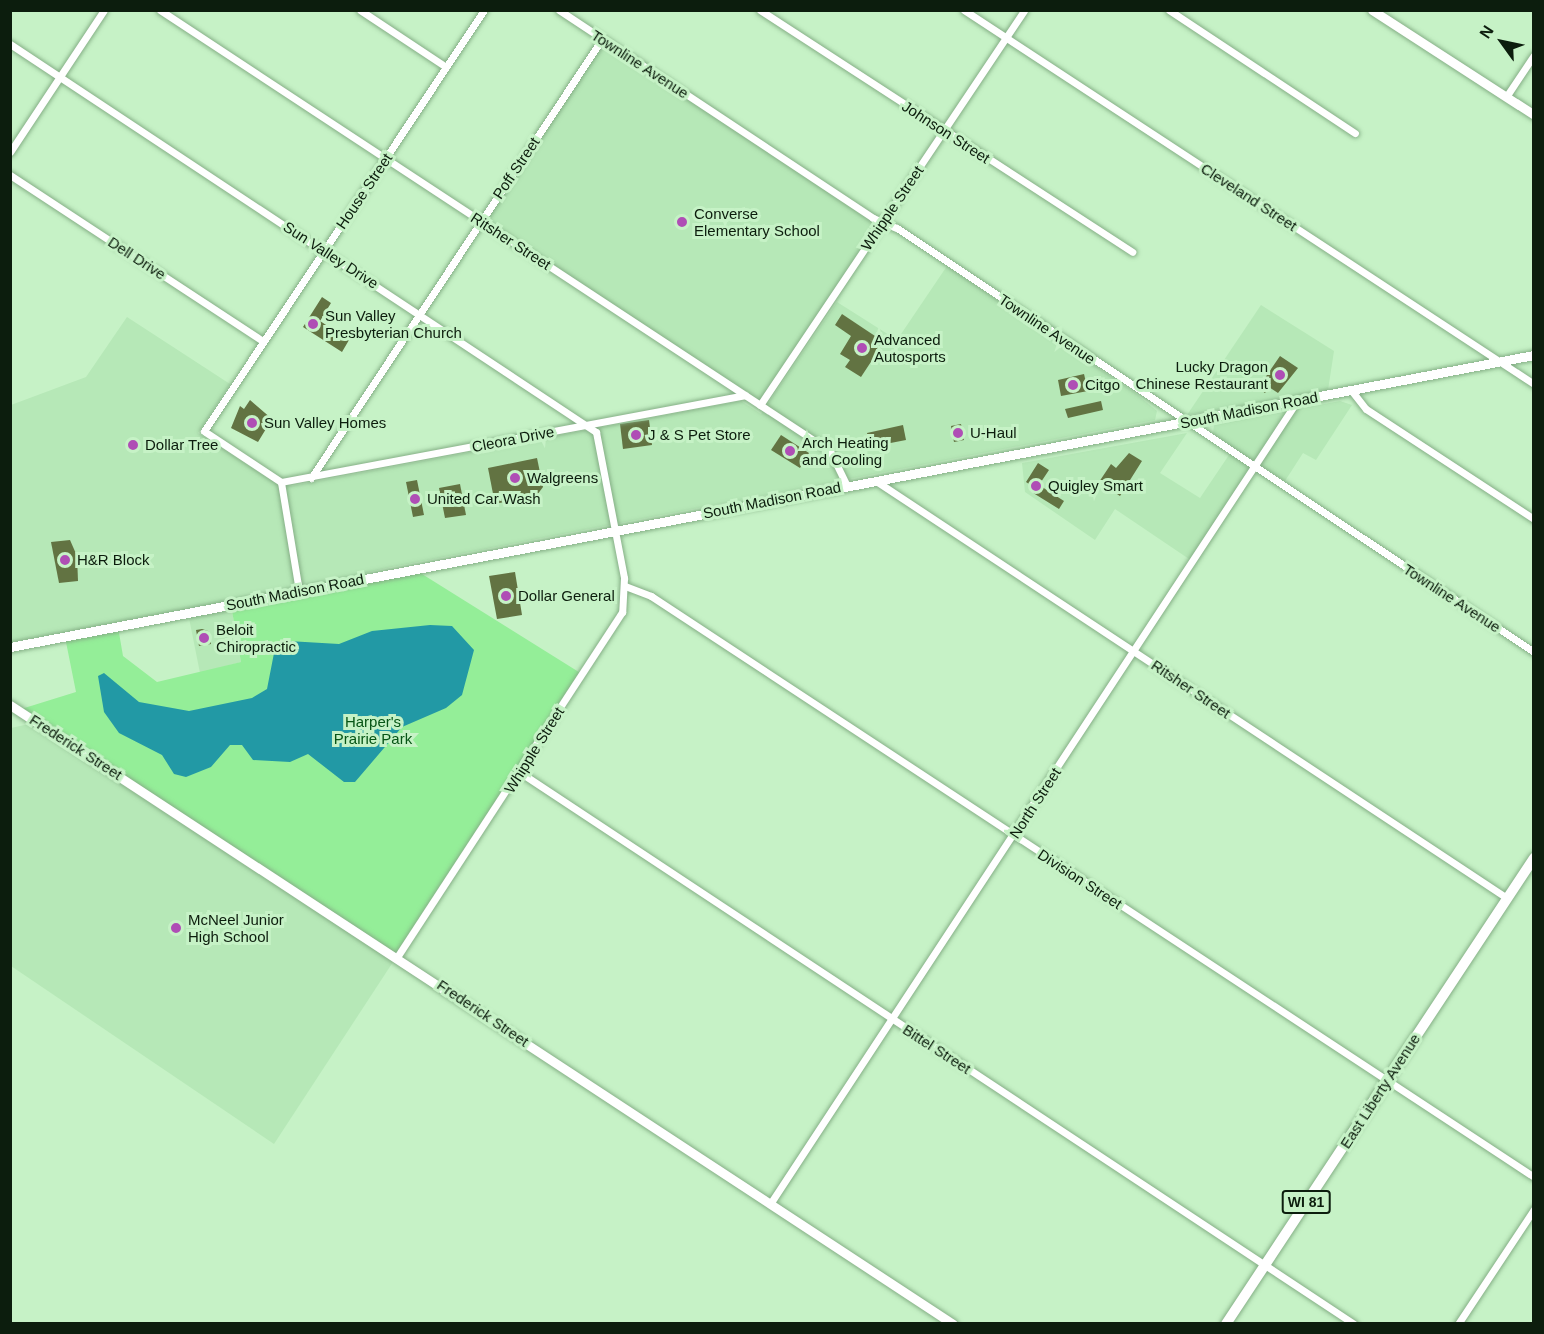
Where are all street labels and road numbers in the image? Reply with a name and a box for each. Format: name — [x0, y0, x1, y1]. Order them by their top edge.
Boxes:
street label: Townline Avenue — [588, 26, 692, 102]
street label: Johnson Street — [899, 97, 993, 167]
street label: Poff Street — [489, 134, 543, 202]
street label: House Street — [332, 150, 396, 232]
street label: Cleveland Street — [1198, 159, 1300, 235]
street label: Whipple Street — [857, 162, 927, 254]
street label: Ritsher Street — [468, 208, 554, 274]
street label: Sun Valley Drive — [280, 218, 382, 292]
street label: Dell Drive — [105, 233, 169, 283]
street label: Townline Avenue — [995, 290, 1099, 368]
street label: South Madison Road — [1179, 388, 1319, 432]
street label: Cleora Drive — [470, 422, 556, 456]
street label: South Madison Road — [702, 478, 842, 522]
street label: Townline Avenue — [1400, 560, 1504, 636]
street label: South Madison Road — [225, 570, 365, 614]
street label: Ritsher Street — [1148, 656, 1234, 722]
street label: Whipple Street — [500, 704, 568, 796]
street label: Frederick Street — [26, 710, 126, 784]
street label: North Street — [1005, 764, 1065, 842]
street label: Division Street — [1035, 845, 1125, 913]
street label: Frederick Street — [434, 976, 532, 1050]
street label: Bittel Street — [900, 1020, 974, 1078]
street label: East Liberty Avenue — [1336, 1030, 1424, 1152]
road number: WI 81 — [1280, 1191, 1332, 1213]

